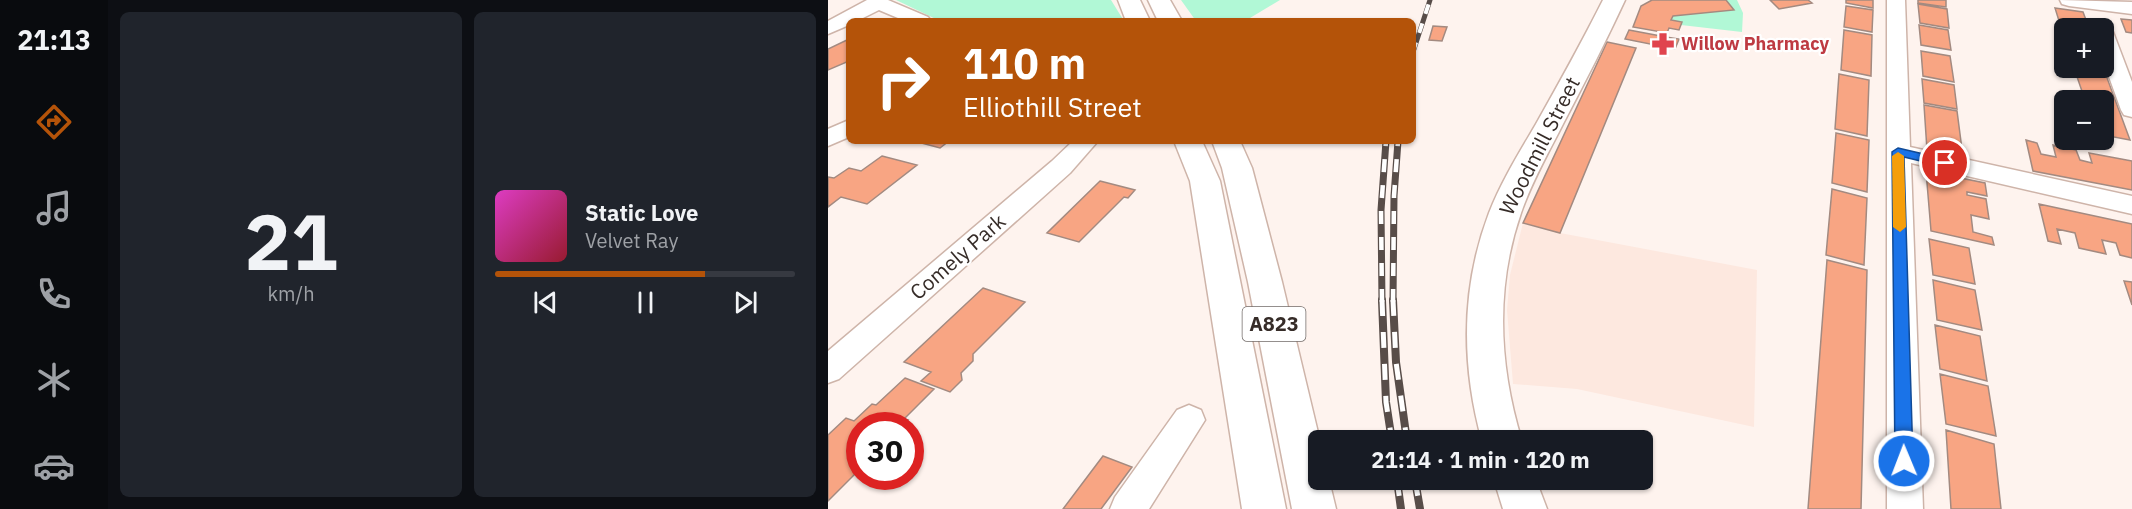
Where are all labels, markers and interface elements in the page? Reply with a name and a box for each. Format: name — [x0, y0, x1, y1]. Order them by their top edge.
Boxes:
map controls — [2054, 18, 2114, 150]
button: + — [2054, 18, 2114, 78]
text: 21:13 — [17, 22, 91, 57]
pharmacy icon: Willow Pharmacy — [1650, 31, 1676, 57]
place label: Willow Pharmacy — [1681, 32, 1829, 55]
text: 110 m — [963, 36, 1086, 91]
icon: right — [864, 42, 942, 120]
street label: Woodmill Street — [1492, 72, 1586, 219]
text: Elliothill Street — [963, 89, 1142, 124]
button: − — [2054, 90, 2114, 150]
icon: directions — [33, 101, 75, 143]
pin — [1919, 137, 1970, 188]
icon: arrive — [1928, 146, 1961, 179]
icon: music — [33, 187, 75, 229]
text: 21 — [244, 190, 338, 291]
text: Static Love — [585, 198, 698, 227]
street label: Comely Park — [904, 207, 1011, 306]
text: Velvet Ray — [585, 227, 678, 254]
icon: phone — [33, 273, 75, 315]
text: km/h — [267, 280, 315, 307]
icon: previous — [529, 286, 562, 319]
icon: pause — [629, 286, 662, 319]
icon: next — [729, 286, 762, 319]
road number: A823 — [1242, 307, 1306, 341]
icon: climate — [33, 359, 75, 401]
speed limit sign: 30 — [846, 412, 924, 490]
position arrow — [1872, 429, 1936, 493]
icon: car — [33, 445, 75, 487]
text: 21:14 · 1 min · 120 m — [1371, 445, 1590, 474]

